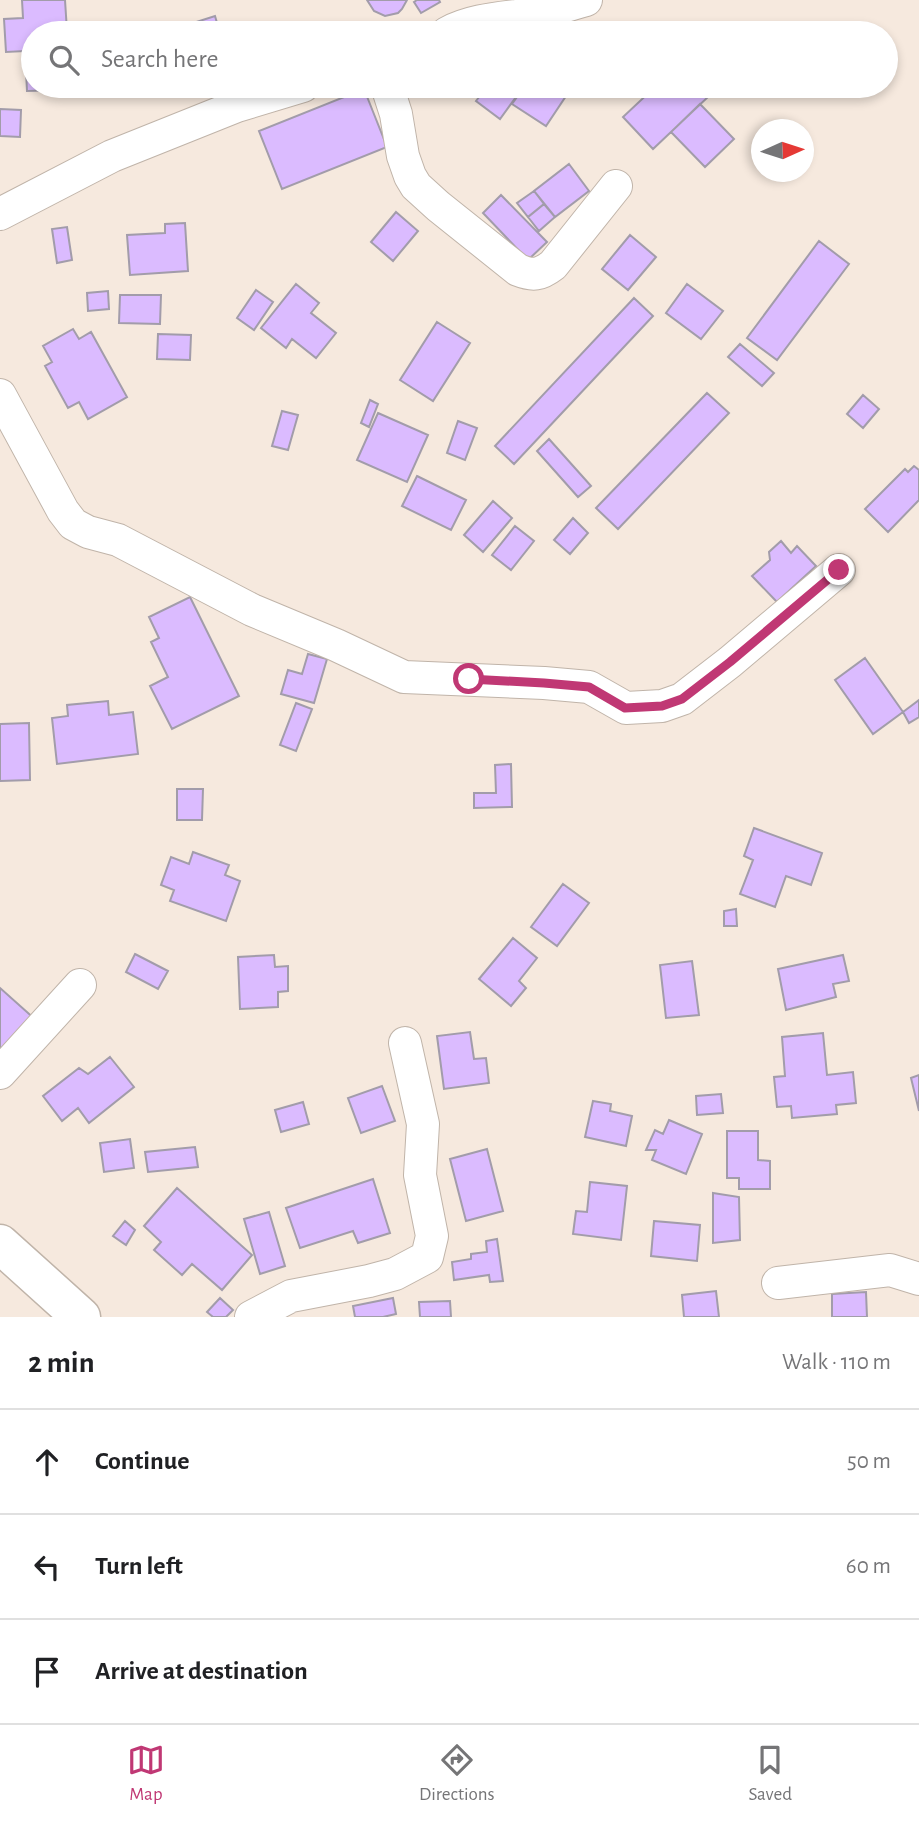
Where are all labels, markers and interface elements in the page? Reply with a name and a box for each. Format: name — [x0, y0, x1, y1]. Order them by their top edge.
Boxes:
search box — [21, 21, 898, 98]
icon: search — [45, 41, 83, 79]
text: Search here — [101, 46, 219, 72]
north arrow — [751, 119, 814, 182]
route end — [823, 554, 854, 585]
route start — [453, 663, 484, 694]
text: 2 min — [28, 1348, 95, 1378]
text: Walk · 110 m — [782, 1351, 891, 1374]
icon: ahead — [28, 1443, 66, 1481]
text: Continue — [95, 1448, 190, 1474]
text: 50 m — [847, 1450, 891, 1473]
icon: left — [28, 1548, 66, 1586]
text: Turn left — [95, 1553, 183, 1579]
text: 60 m — [846, 1555, 891, 1578]
icon: arrive — [28, 1653, 66, 1691]
text: Arrive at destination — [95, 1658, 308, 1684]
tab: Map — [127, 1741, 165, 1806]
tab: Directions — [419, 1741, 495, 1806]
tab: Saved — [749, 1741, 792, 1806]

